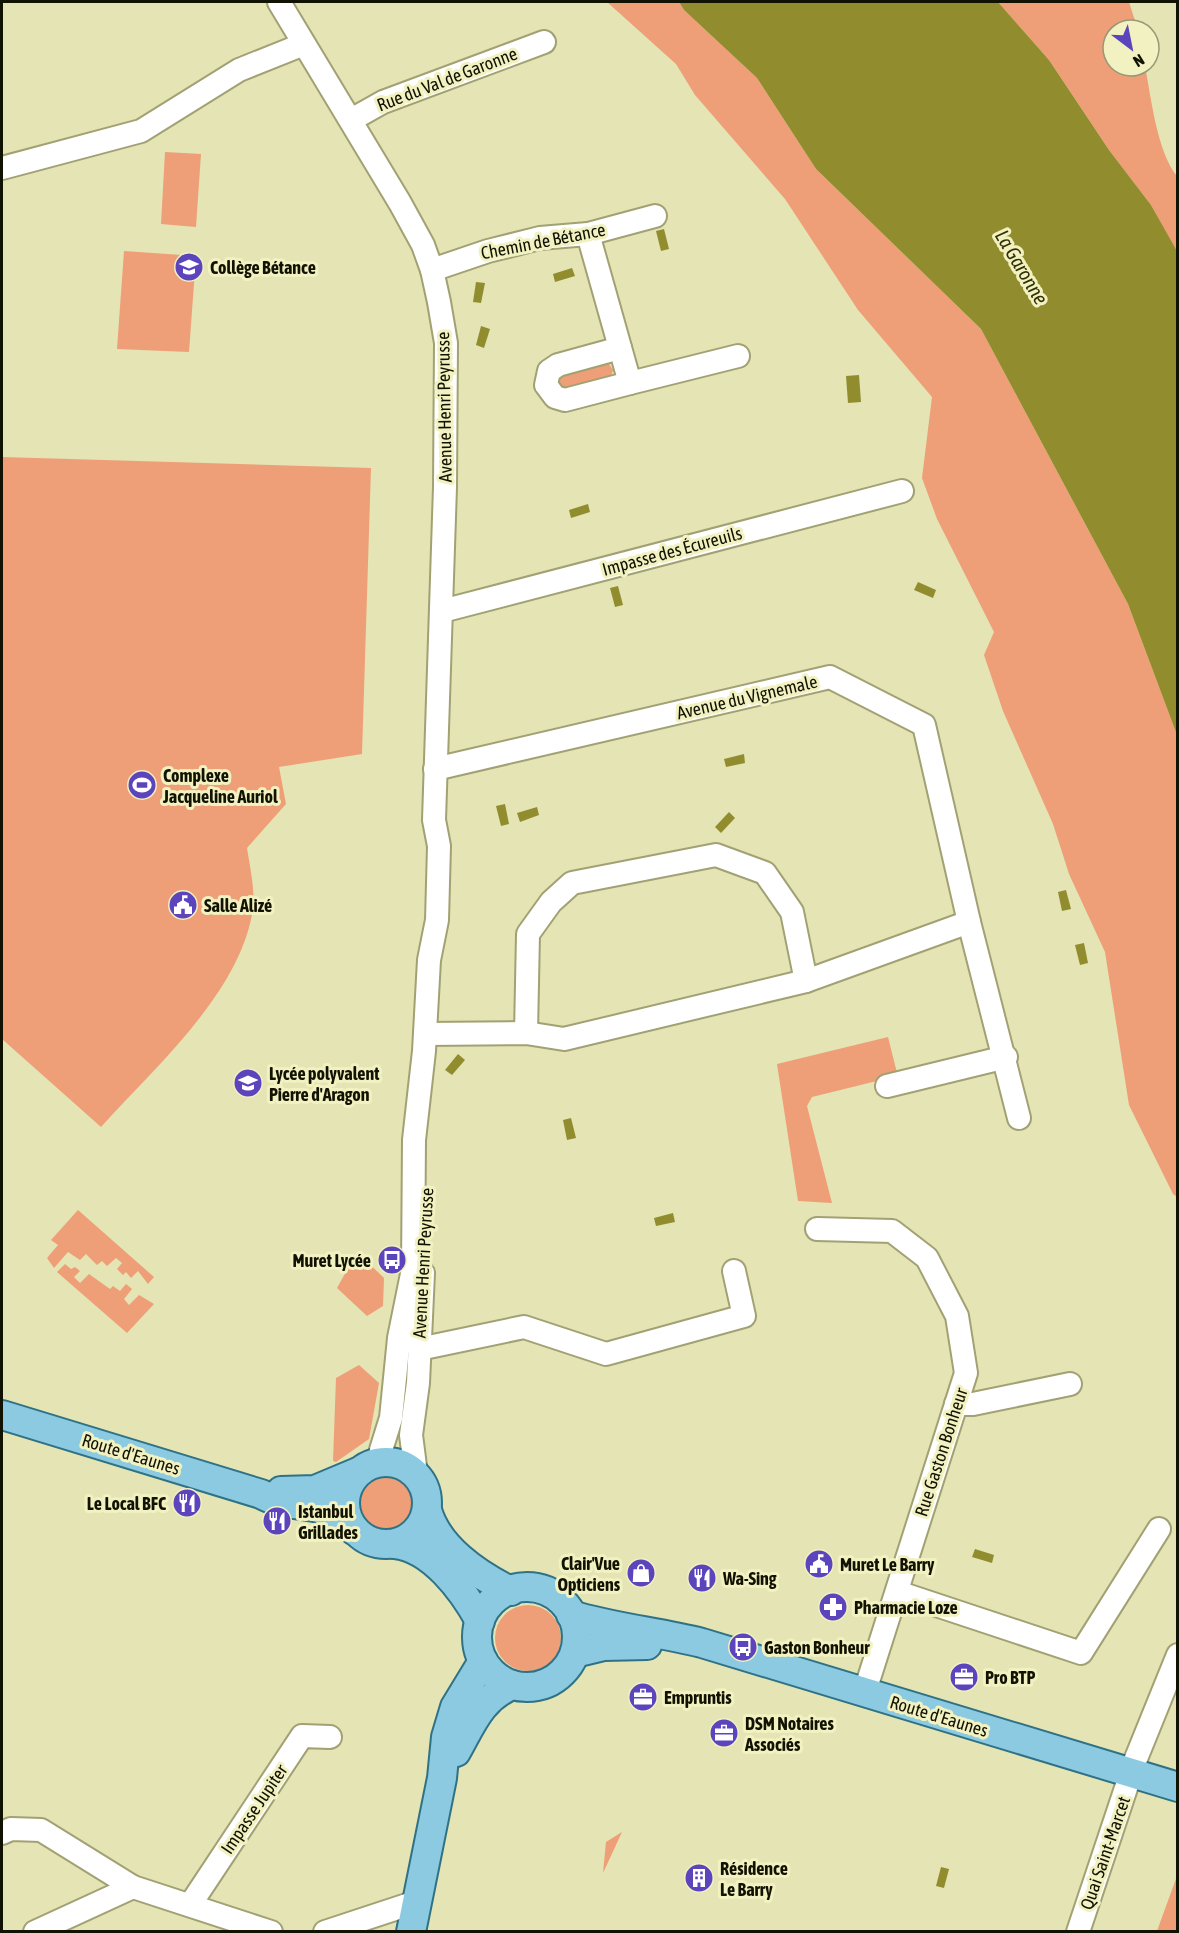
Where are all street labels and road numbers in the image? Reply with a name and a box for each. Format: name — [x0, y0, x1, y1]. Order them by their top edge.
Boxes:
street label: Rue du Val de Garonne — [374, 43, 520, 115]
street label: Chemin de Bétance — [479, 219, 607, 263]
street label: Avenue Henri Peyrusse — [432, 332, 456, 482]
street label: Impasse des Écureuils — [600, 522, 744, 580]
street label: Avenue du Vignemale — [675, 671, 819, 723]
street label: Avenue Henri Peyrusse — [409, 1187, 437, 1339]
street label: Rue Gaston Bonheur — [910, 1384, 972, 1519]
street label: Route d'Eaunes — [80, 1429, 182, 1479]
street label: Route d'Eaunes — [888, 1691, 990, 1741]
street label: Impasse Jupiter — [216, 1760, 292, 1858]
street label: Quai Saint-Marcet — [1076, 1794, 1134, 1912]

